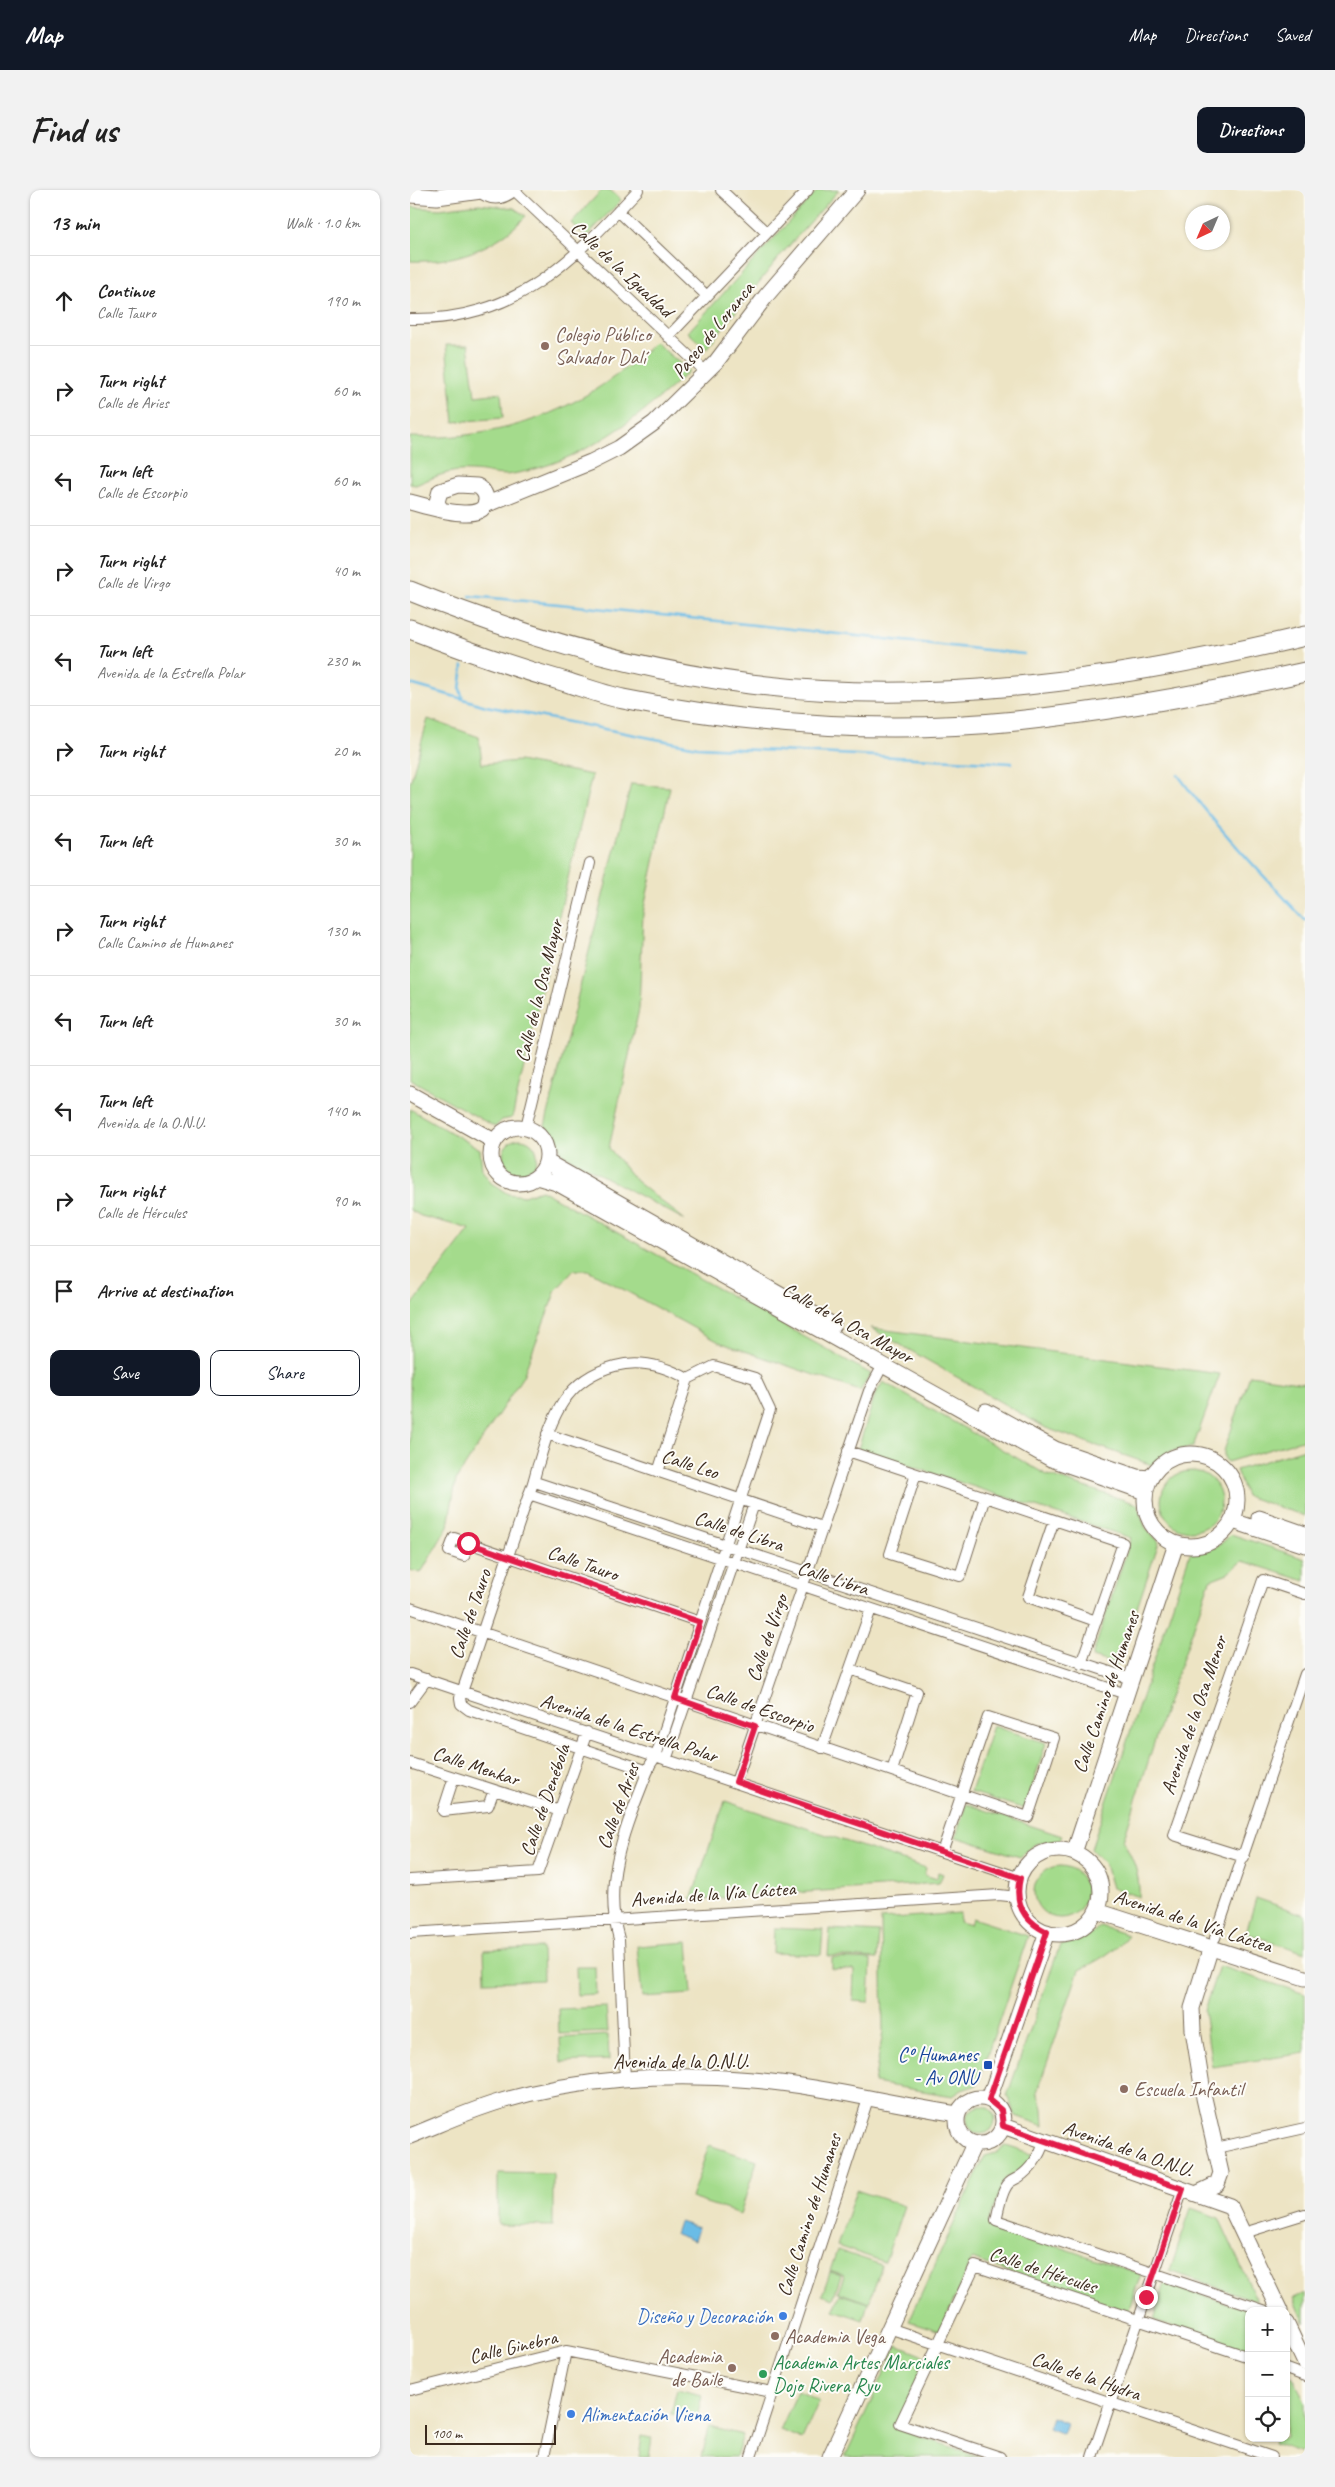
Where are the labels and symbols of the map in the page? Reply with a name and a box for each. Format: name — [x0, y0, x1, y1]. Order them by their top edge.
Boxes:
north arrow — [1185, 205, 1230, 250]
street label: Calle de la Igualdad — [566, 215, 681, 325]
street label: Paseo de Loranca — [666, 276, 760, 383]
place label: Colegio Público Salvador Dalí — [555, 322, 653, 370]
marker: Colegio Público Salvador Dalí — [539, 340, 551, 352]
street label: Calle de la Osa Mayor — [509, 916, 569, 1065]
street label: Calle de la Osa Mayor — [778, 1277, 919, 1370]
street label: Calle Leo — [658, 1443, 723, 1485]
street label: Calle de Libra — [691, 1505, 788, 1558]
route start — [457, 1532, 480, 1555]
street label: Calle Tauro — [544, 1539, 624, 1587]
street label: Calle Libra — [794, 1555, 873, 1602]
street label: Calle de Tauro — [443, 1565, 497, 1662]
street label: Calle de Virgo — [740, 1589, 794, 1685]
street label: Calle Camino de Humanes — [1067, 1606, 1146, 1776]
street label: Avenida de la Osa Menor — [1155, 1631, 1233, 1798]
street label: Calle de Escorpio — [703, 1678, 818, 1738]
street label: Avenida de la Estrella Polar — [537, 1688, 722, 1769]
street label: Calle de Denébola — [514, 1739, 576, 1859]
street label: Calle Menkar — [430, 1740, 524, 1792]
street label: Calle de Aries — [591, 1758, 646, 1852]
street label: Avenida de la Vía Láctea — [630, 1876, 798, 1912]
street label: Avenida de la Vía Láctea — [1111, 1884, 1277, 1959]
place label: Cº Humanes - Av ONU — [898, 2042, 981, 2090]
street label: Avenida de la O.N.U. — [613, 2049, 749, 2074]
marker: Cº Humanes - Av ONU — [982, 2059, 994, 2071]
place label: Escuela Infantil — [1134, 2077, 1246, 2102]
marker: Escuela Infantil — [1118, 2083, 1130, 2095]
street label: Avenida de la O.N.U. — [1060, 2115, 1196, 2183]
street label: Calle Camino de Humanes — [771, 2129, 848, 2299]
street label: Calle de Hércules — [986, 2241, 1102, 2300]
route end — [1135, 2286, 1158, 2309]
place label: Diseño y Decoración — [637, 2304, 774, 2329]
marker: Diseño y Decoración — [777, 2310, 789, 2322]
street label: Calle Ginebra — [467, 2324, 561, 2369]
place label: Academia Vega — [785, 2324, 887, 2349]
marker: Academia Vega — [769, 2330, 781, 2342]
place label: Academia de Baile — [658, 2344, 723, 2392]
street label: Calle de la Hydra — [1028, 2346, 1146, 2407]
place label: Academia Artes Marciales Dojo Rivera Ryu — [773, 2350, 951, 2398]
marker: Academia de Baile — [726, 2362, 738, 2374]
marker: Academia Artes Marciales Dojo Rivera Ryu — [757, 2368, 769, 2380]
place label: Alimentación Viena — [581, 2402, 711, 2427]
marker: Alimentación Viena — [565, 2408, 577, 2420]
scale bar — [425, 2422, 556, 2445]

